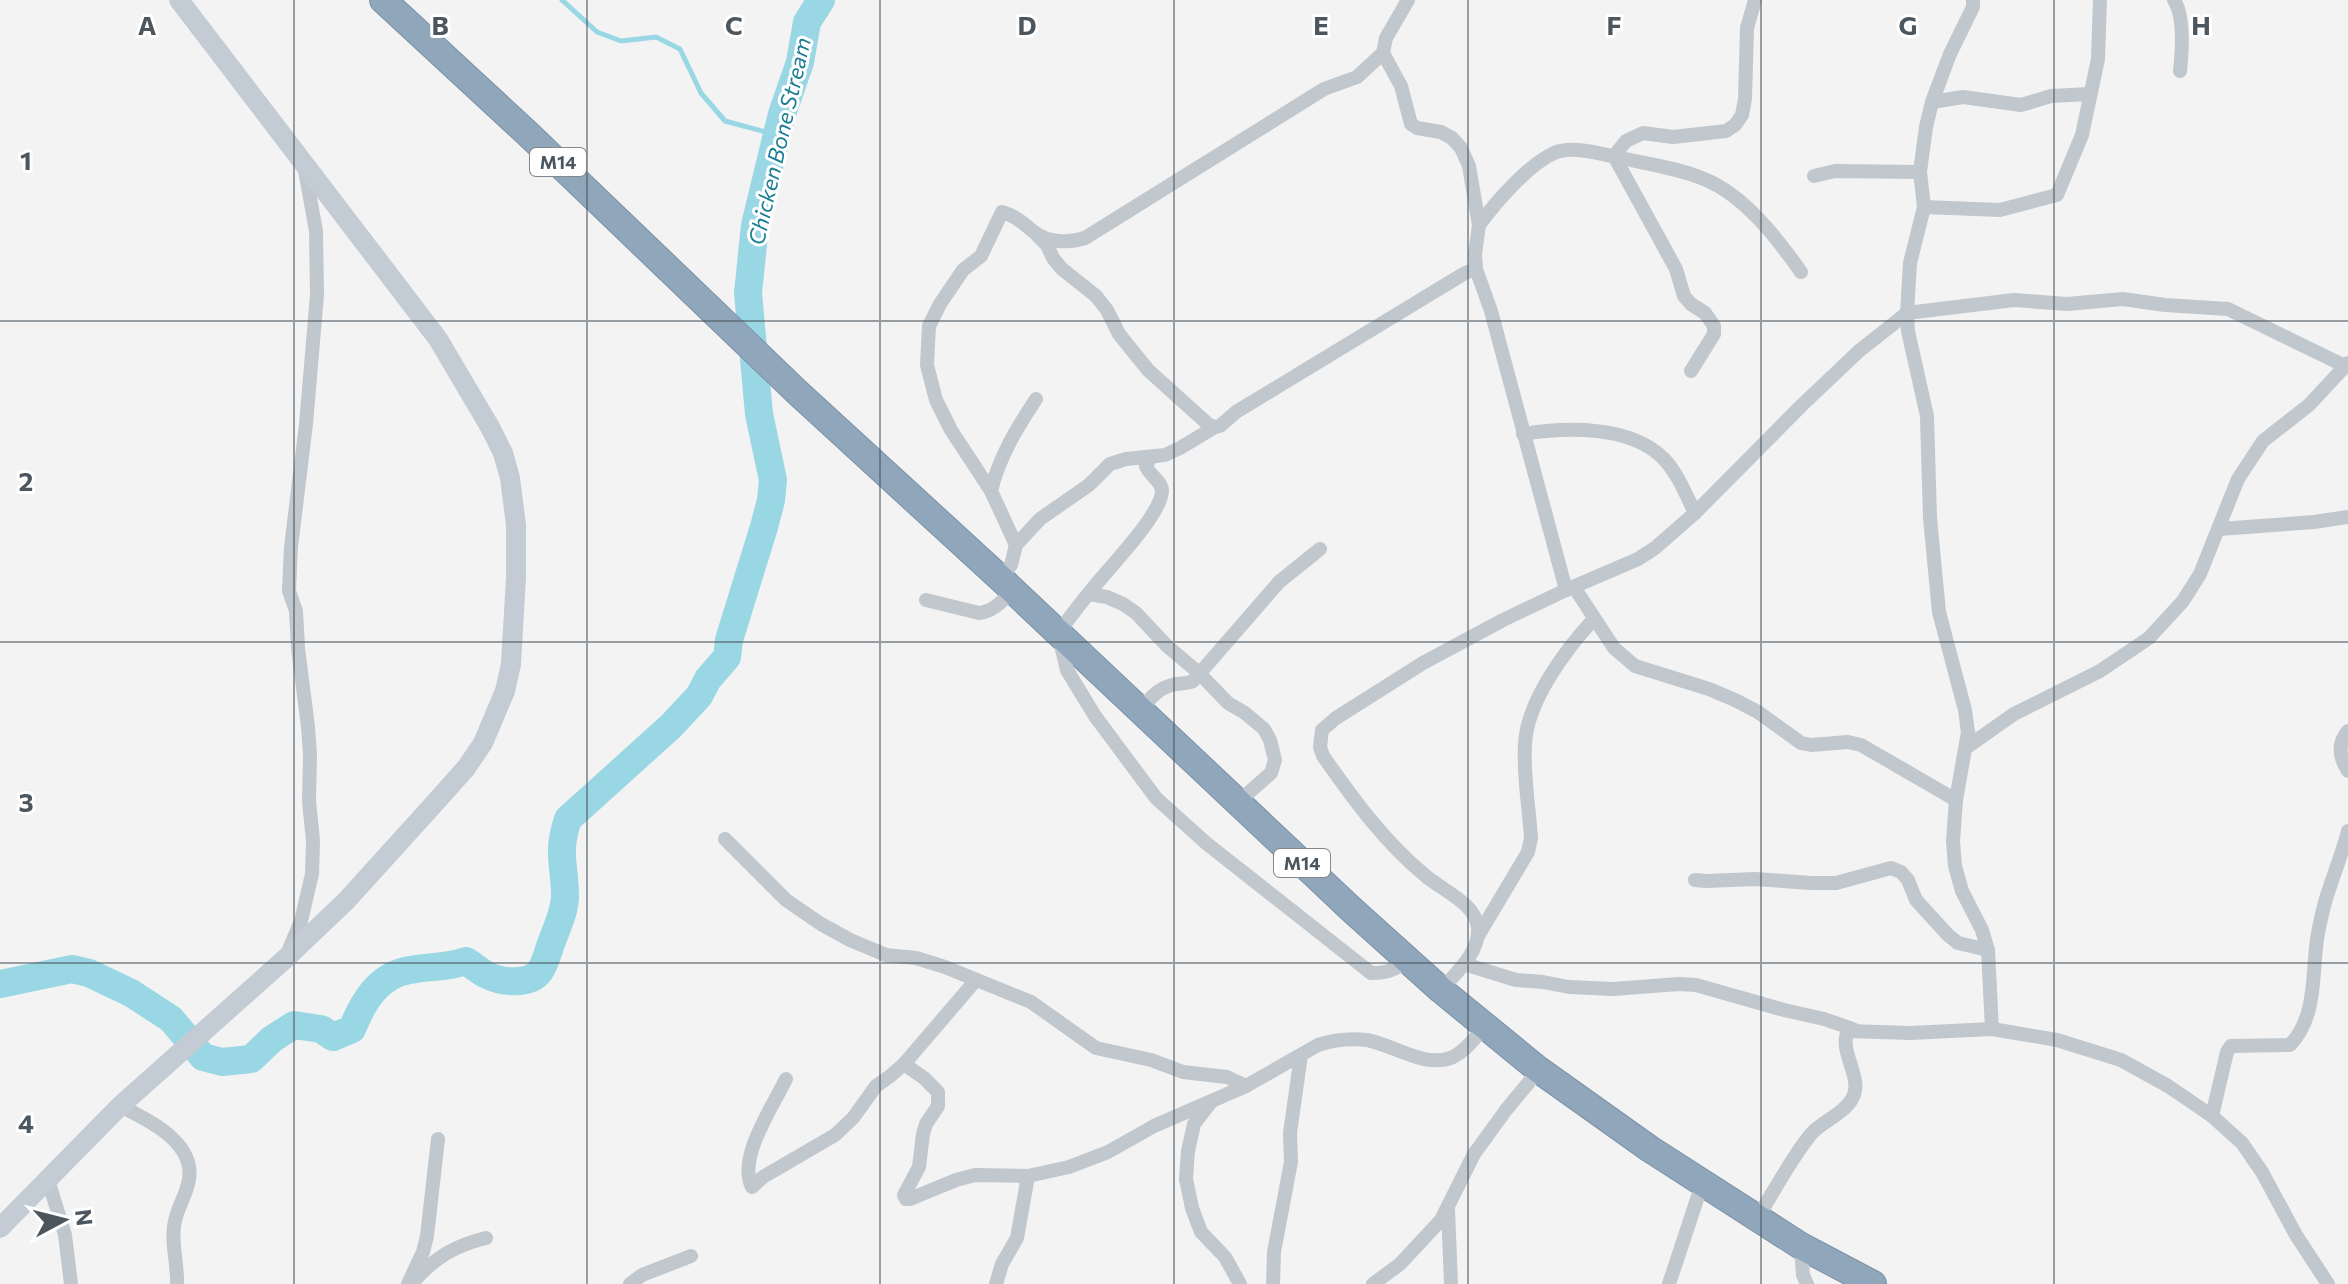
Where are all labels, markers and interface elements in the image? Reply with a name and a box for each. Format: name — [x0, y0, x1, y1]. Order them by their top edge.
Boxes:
text: A — [138, 9, 157, 40]
text: B — [431, 9, 449, 40]
text: C — [725, 9, 743, 40]
text: D — [1017, 9, 1037, 40]
text: E — [1313, 9, 1329, 40]
text: F — [1606, 9, 1622, 40]
text: G — [1899, 9, 1917, 40]
text: H — [2191, 9, 2211, 40]
water label: Chicken Bone Stream — [742, 35, 816, 247]
text: 1 — [20, 144, 32, 175]
road number: M14 — [530, 148, 586, 176]
text: 2 — [19, 465, 33, 496]
text: 3 — [18, 786, 34, 817]
road number: M14 — [1274, 849, 1330, 877]
text: 4 — [18, 1107, 34, 1138]
north arrow — [24, 1180, 104, 1260]
text: N — [70, 1208, 99, 1227]

